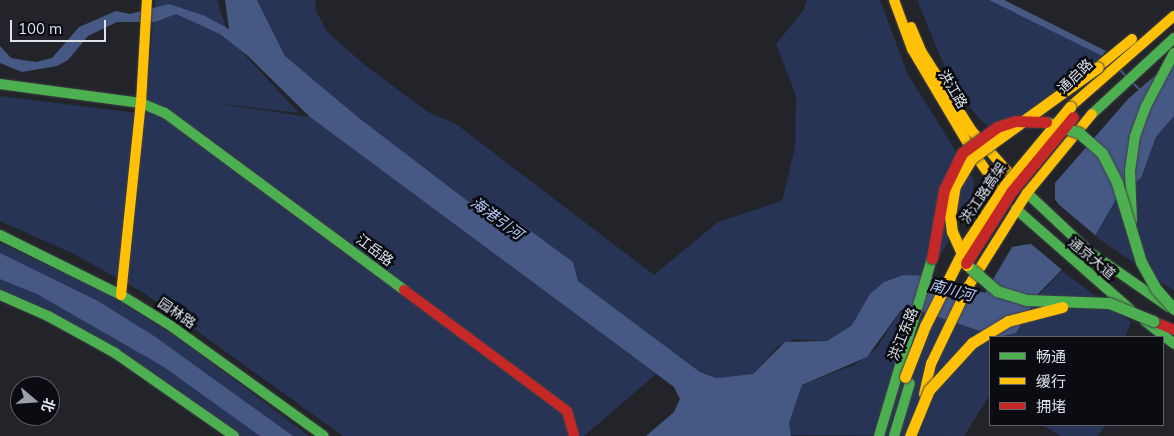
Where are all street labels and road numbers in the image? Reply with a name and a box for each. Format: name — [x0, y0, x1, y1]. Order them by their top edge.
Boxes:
street label: 通启路 — [1054, 55, 1096, 97]
street label: 洪江路 — [935, 67, 971, 111]
street label: 洪江路高架 — [956, 159, 1010, 227]
street label: 江岳路 — [353, 231, 397, 269]
street label: 通京大道 — [1065, 234, 1119, 282]
street label: 园林路 — [155, 294, 199, 332]
street label: 洪江东路 — [885, 305, 921, 363]

